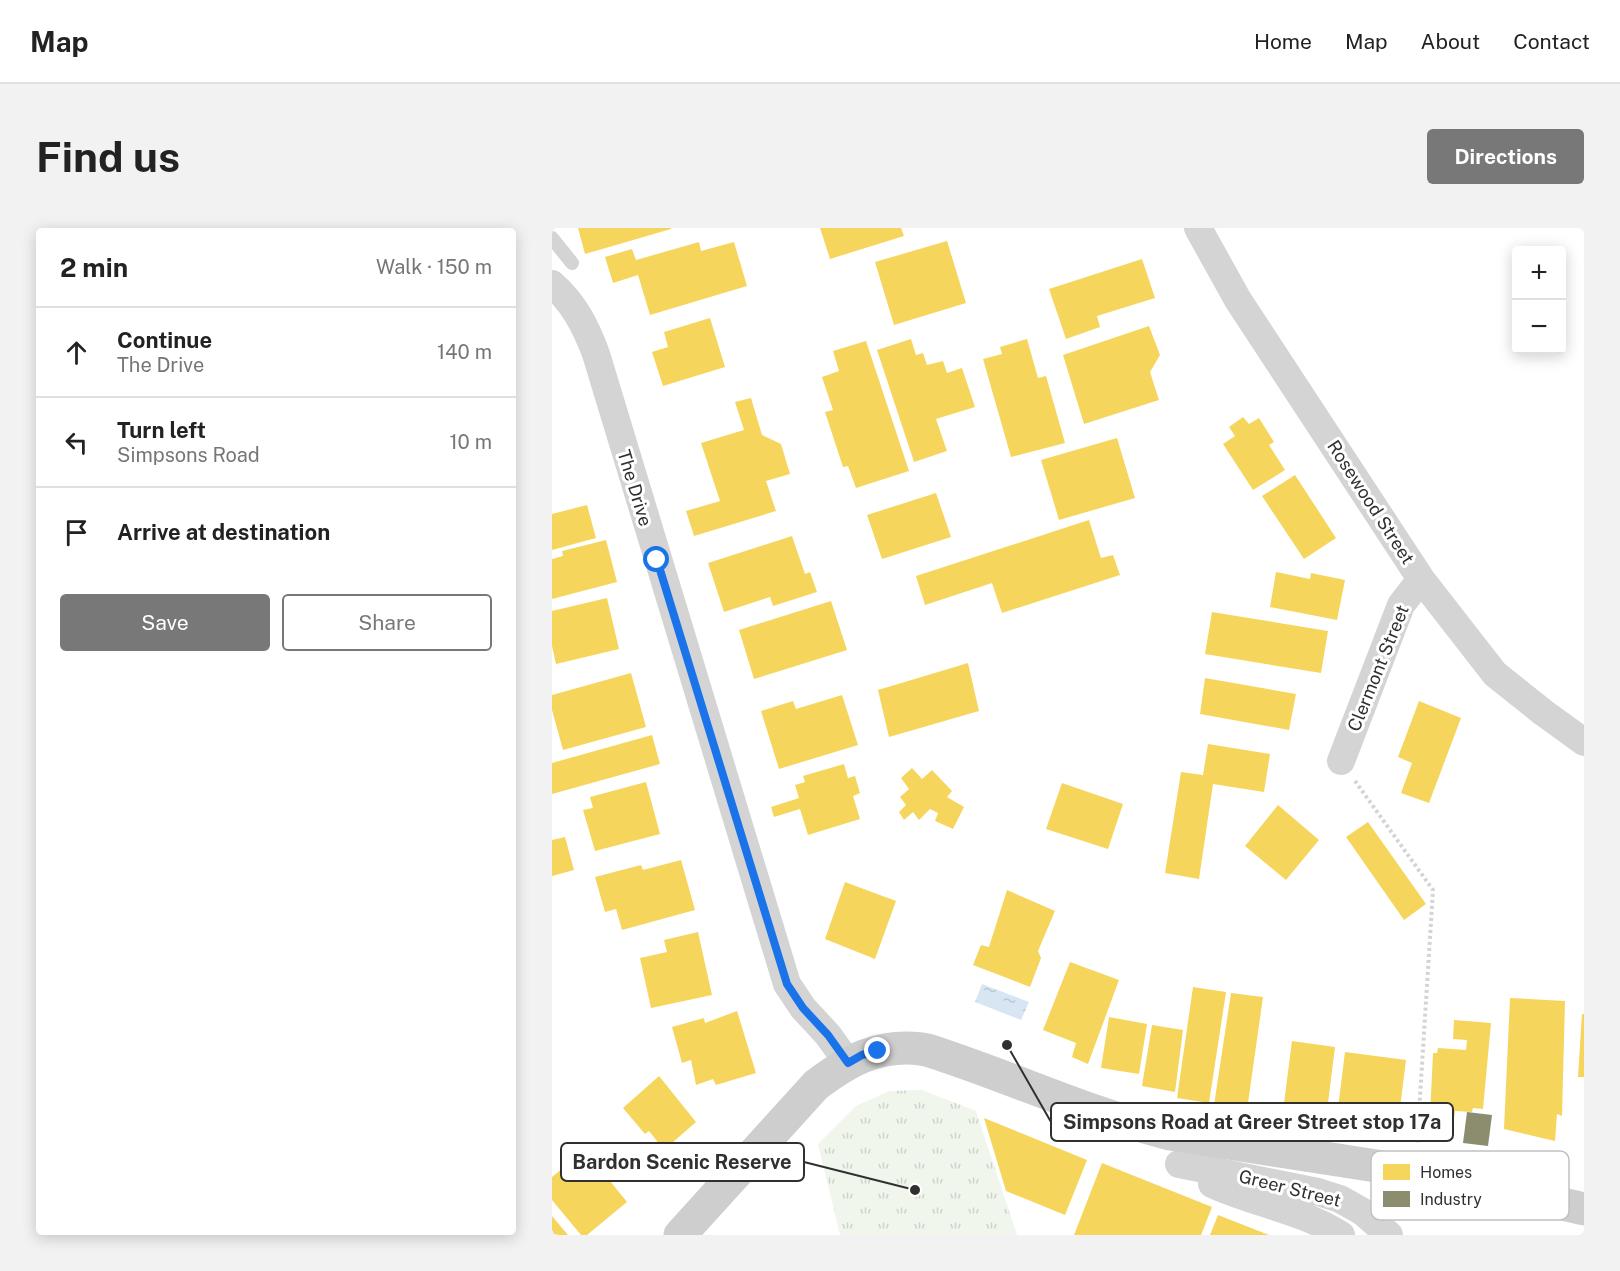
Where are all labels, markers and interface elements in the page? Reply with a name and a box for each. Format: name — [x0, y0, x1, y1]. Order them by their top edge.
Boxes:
text: Map — [30, 25, 89, 58]
text: Home — [1254, 29, 1312, 54]
text: Map — [1345, 29, 1388, 54]
text: About — [1421, 29, 1480, 54]
text: Contact — [1513, 29, 1590, 54]
button: Directions — [1427, 129, 1584, 184]
text: Find us — [36, 132, 180, 181]
map controls — [1512, 246, 1566, 354]
button: + — [1512, 246, 1566, 300]
text: 2 min — [60, 252, 128, 283]
text: Walk · 150 m — [376, 255, 492, 279]
button: − — [1512, 300, 1566, 354]
text: Continue — [117, 327, 212, 353]
icon: ahead — [60, 336, 93, 369]
text: 140 m — [437, 340, 492, 364]
text: The Drive — [117, 353, 204, 377]
text: Turn left — [117, 417, 206, 443]
icon: left — [60, 426, 93, 459]
text: 10 m — [449, 430, 492, 454]
street label: Rosewood Street — [1323, 436, 1419, 568]
text: Simpsons Road — [117, 443, 260, 467]
street label: The Drive — [613, 447, 657, 529]
icon: arrive — [60, 516, 93, 549]
text: Arrive at destination — [117, 519, 330, 545]
route start — [643, 546, 669, 572]
button: Save — [60, 594, 270, 651]
button: Share — [282, 594, 492, 651]
street label: Clermont Street — [1343, 602, 1413, 734]
route end — [864, 1037, 890, 1063]
callout: Simpsons Road at Greer Street stop 17a — [1051, 1103, 1453, 1141]
text: Simpsons Road at Greer Street stop 17a — [1063, 1110, 1441, 1134]
callout: Bardon Scenic Reserve — [561, 1143, 804, 1181]
text: Bardon Scenic Reserve — [572, 1150, 792, 1174]
legend — [1371, 1151, 1569, 1220]
text: Homes — [1420, 1163, 1472, 1182]
street label: Greer Street — [1237, 1165, 1343, 1211]
text: Industry — [1420, 1190, 1482, 1209]

